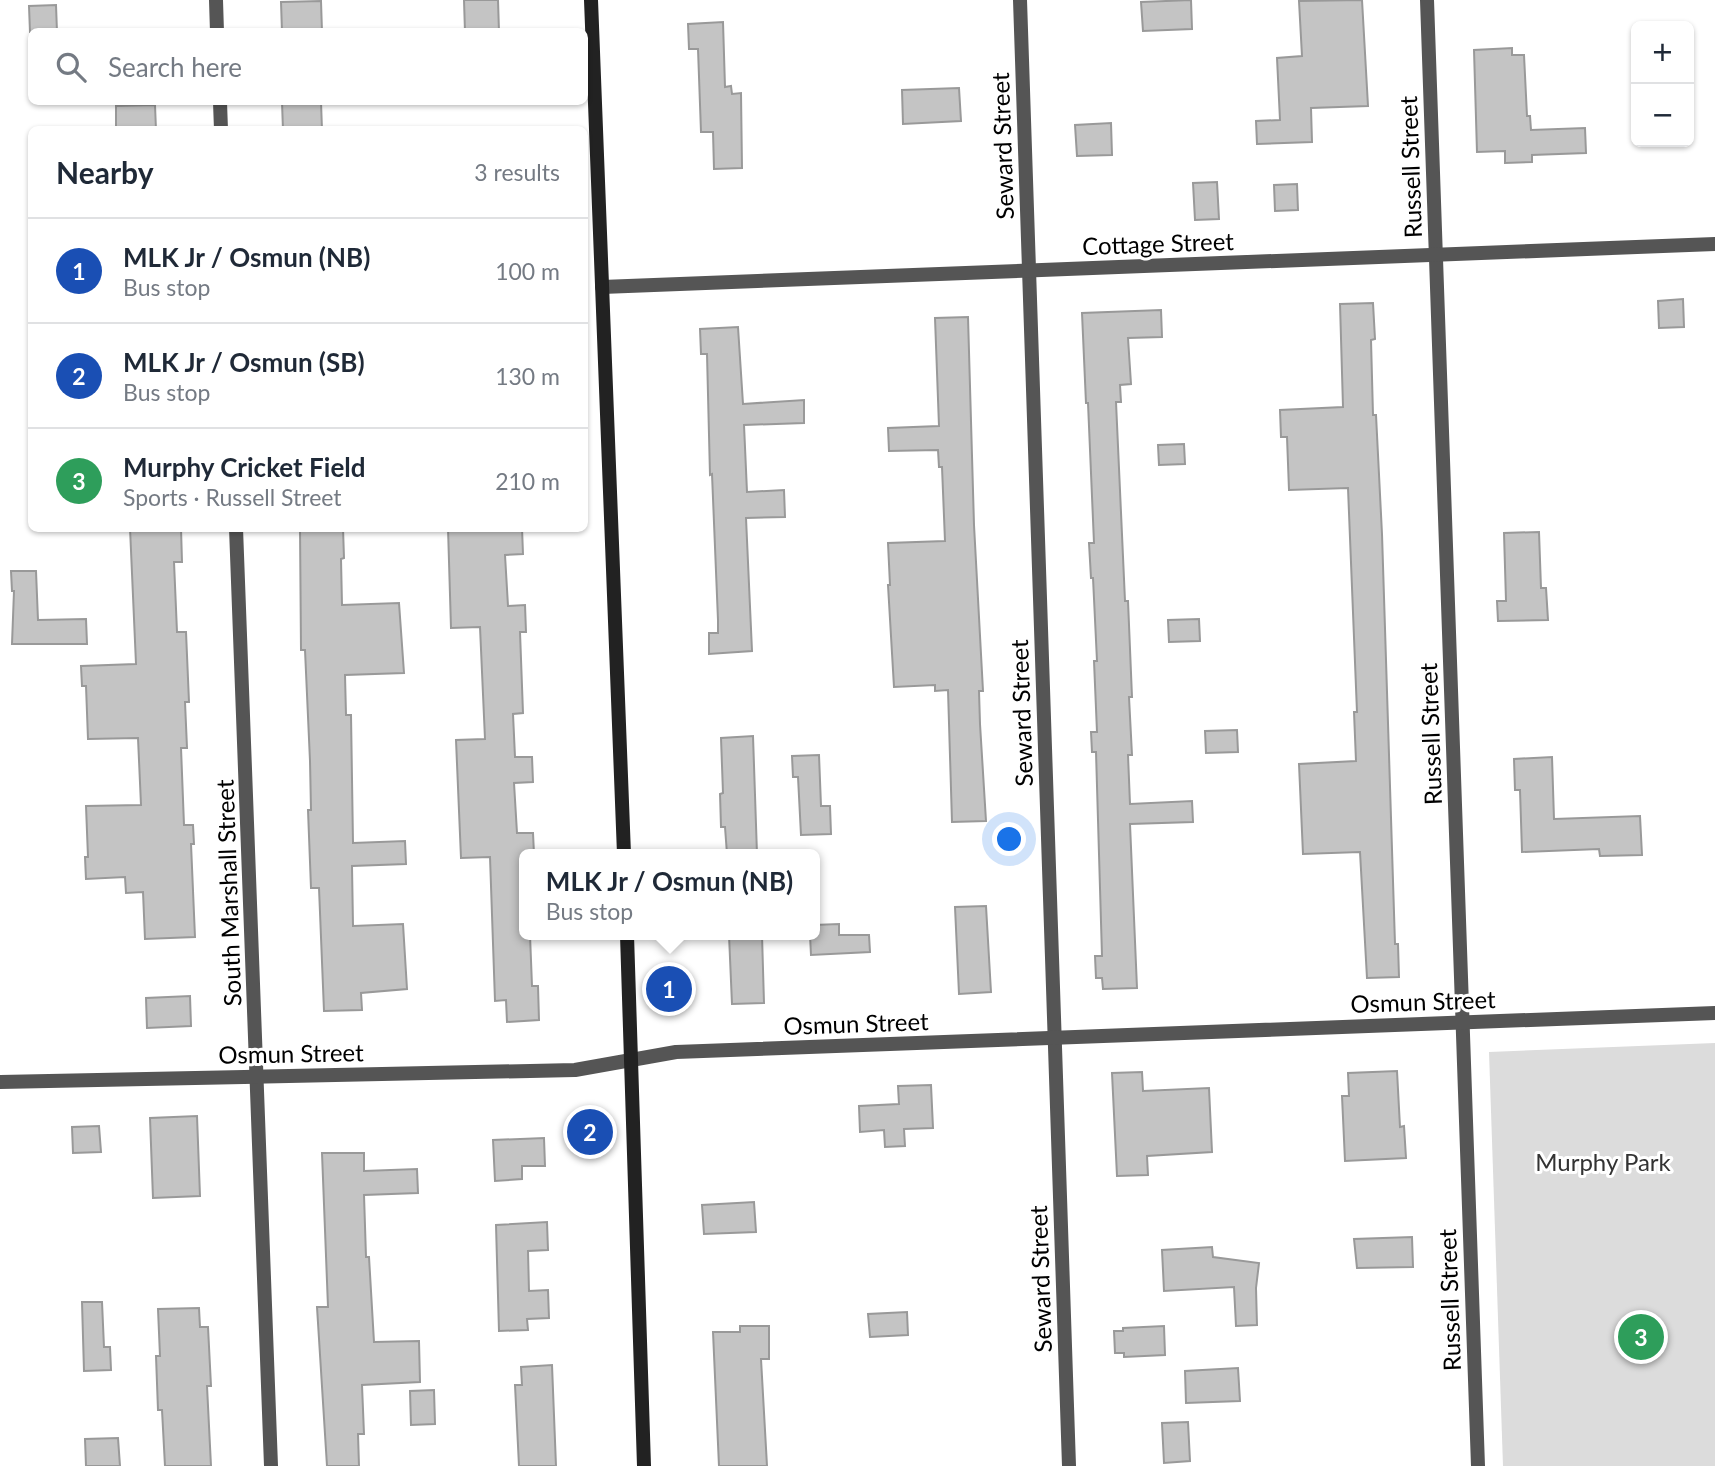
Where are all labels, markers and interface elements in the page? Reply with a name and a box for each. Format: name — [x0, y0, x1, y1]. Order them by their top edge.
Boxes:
map controls — [1631, 21, 1694, 147]
button: + — [1631, 21, 1694, 84]
search box — [28, 28, 588, 105]
icon: search — [52, 48, 90, 86]
text: Search here — [108, 51, 242, 83]
street label: Seward Street — [985, 72, 1019, 220]
button: − — [1631, 84, 1694, 147]
street label: Russell Street — [1393, 95, 1427, 238]
text: Nearby — [56, 154, 154, 190]
text: 3 results — [474, 158, 560, 186]
street label: Cottage Street — [1082, 226, 1235, 260]
text: MLK Jr / Osmun (NB) — [123, 241, 370, 273]
text: 1 — [72, 257, 86, 285]
text: 100 m — [495, 257, 560, 285]
text: Bus stop — [123, 273, 210, 301]
text: MLK Jr / Osmun (SB) — [123, 346, 365, 378]
text: 2 — [72, 362, 86, 390]
text: 130 m — [495, 362, 560, 390]
text: Bus stop — [123, 378, 210, 406]
text: Murphy Cricket Field — [123, 451, 366, 483]
text: 3 — [72, 467, 86, 495]
text: 210 m — [495, 467, 560, 495]
text: Sports · Russell Street — [123, 483, 342, 511]
street label: Seward Street — [1004, 639, 1038, 787]
street label: Russell Street — [1413, 662, 1447, 805]
street label: South Marshall Street — [210, 779, 246, 1007]
your location — [992, 822, 1026, 856]
popup — [519, 849, 820, 940]
text: MLK Jr / Osmun (NB) — [546, 865, 793, 897]
text: Bus stop — [546, 897, 633, 925]
pin: 1 — [646, 963, 692, 1015]
street label: Osmun Street — [1350, 984, 1496, 1018]
street label: Osmun Street — [783, 1006, 929, 1040]
street label: Osmun Street — [218, 1037, 364, 1069]
pin: 2 — [567, 1106, 613, 1158]
park label: Murphy Park — [1535, 1147, 1672, 1176]
street label: Seward Street — [1023, 1205, 1057, 1353]
street label: Russell Street — [1432, 1228, 1466, 1371]
pin: 3 — [1618, 1311, 1664, 1363]

